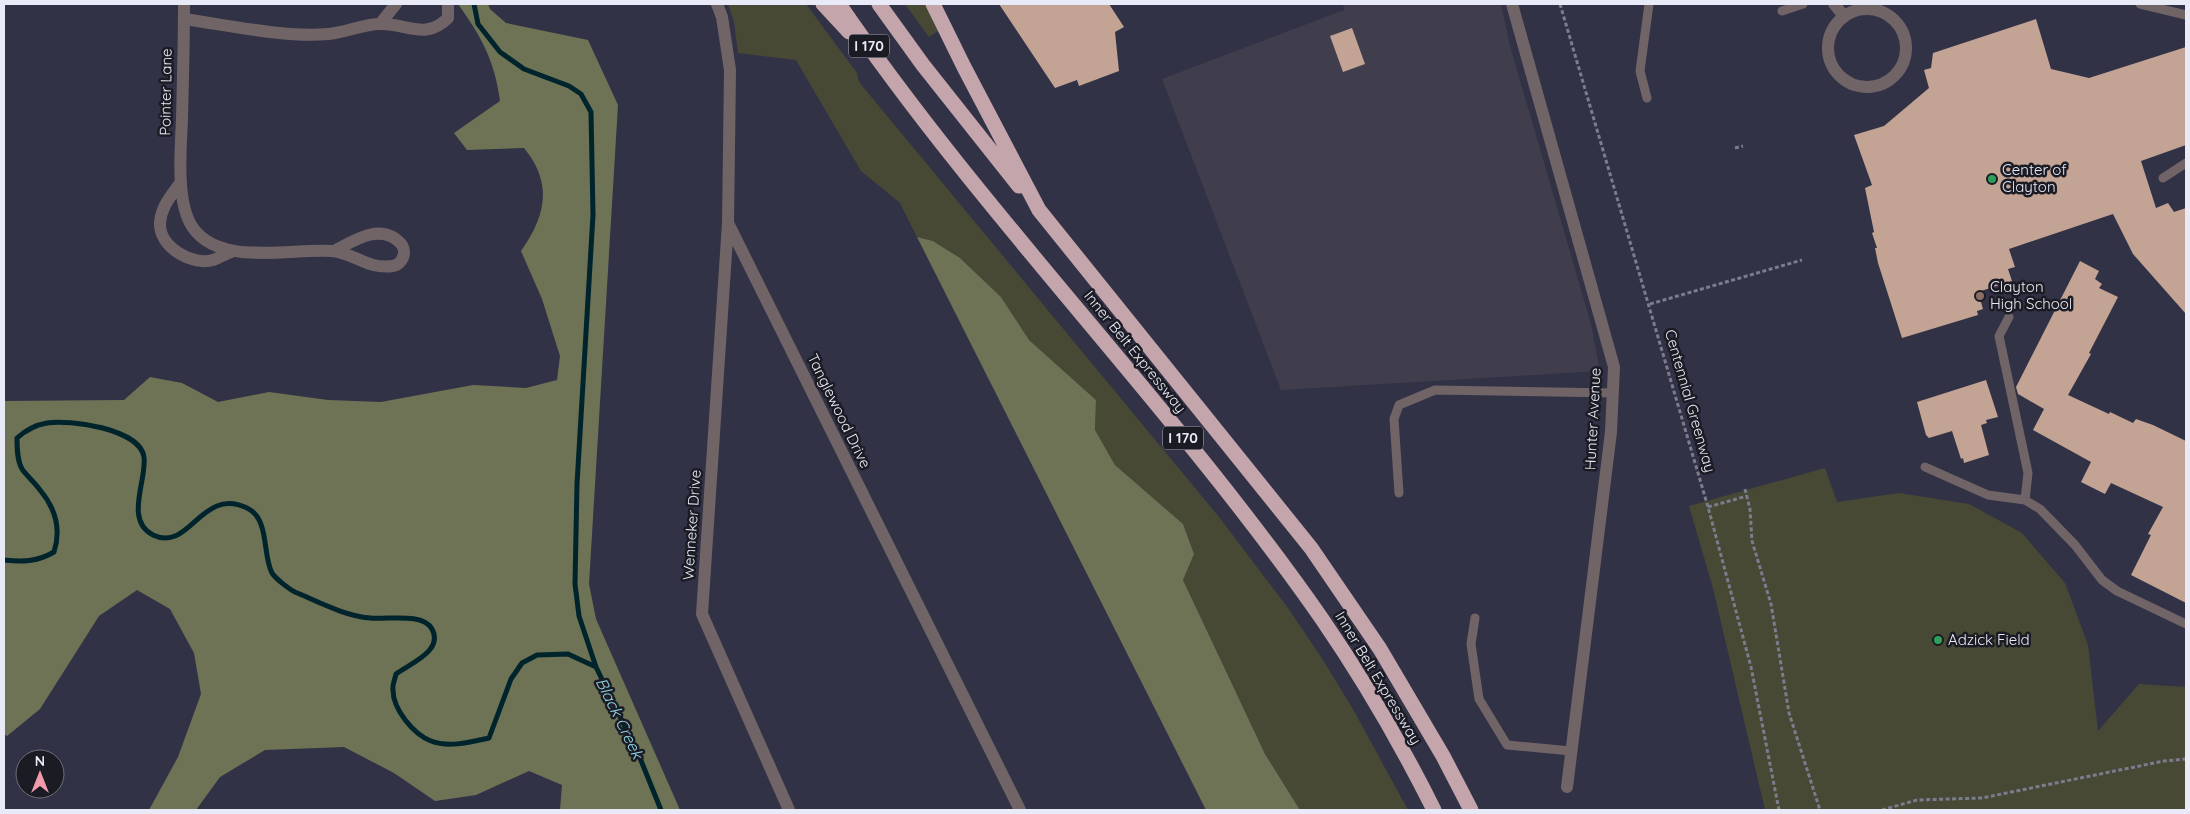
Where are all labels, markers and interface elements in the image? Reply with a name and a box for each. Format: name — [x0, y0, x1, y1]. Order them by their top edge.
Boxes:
road number: I 170 — [849, 34, 889, 58]
street label: Pointer Lane — [155, 48, 176, 136]
place label: Center of Clayton — [2002, 160, 2067, 196]
marker: Center of Clayton — [1986, 173, 1998, 185]
place label: Clayton High School — [1990, 277, 2072, 313]
street label: Inner Belt Expressway — [1080, 287, 1191, 417]
marker: Clayton High School — [1974, 290, 1986, 302]
street label: Centennial Greenway — [1661, 327, 1720, 475]
street label: Tanglewood Drive — [803, 350, 875, 471]
street label: Hunter Avenue — [1580, 367, 1605, 471]
road number: I 170 — [1163, 426, 1203, 449]
street label: Wenneker Drive — [678, 469, 705, 581]
street label: Inner Belt Expressway — [1331, 608, 1426, 748]
place label: Adzick Field — [1948, 630, 2030, 649]
marker: Adzick Field — [1932, 634, 1944, 646]
water label: Black Creek — [592, 674, 649, 763]
north arrow — [15, 749, 65, 799]
text: N — [35, 752, 45, 770]

